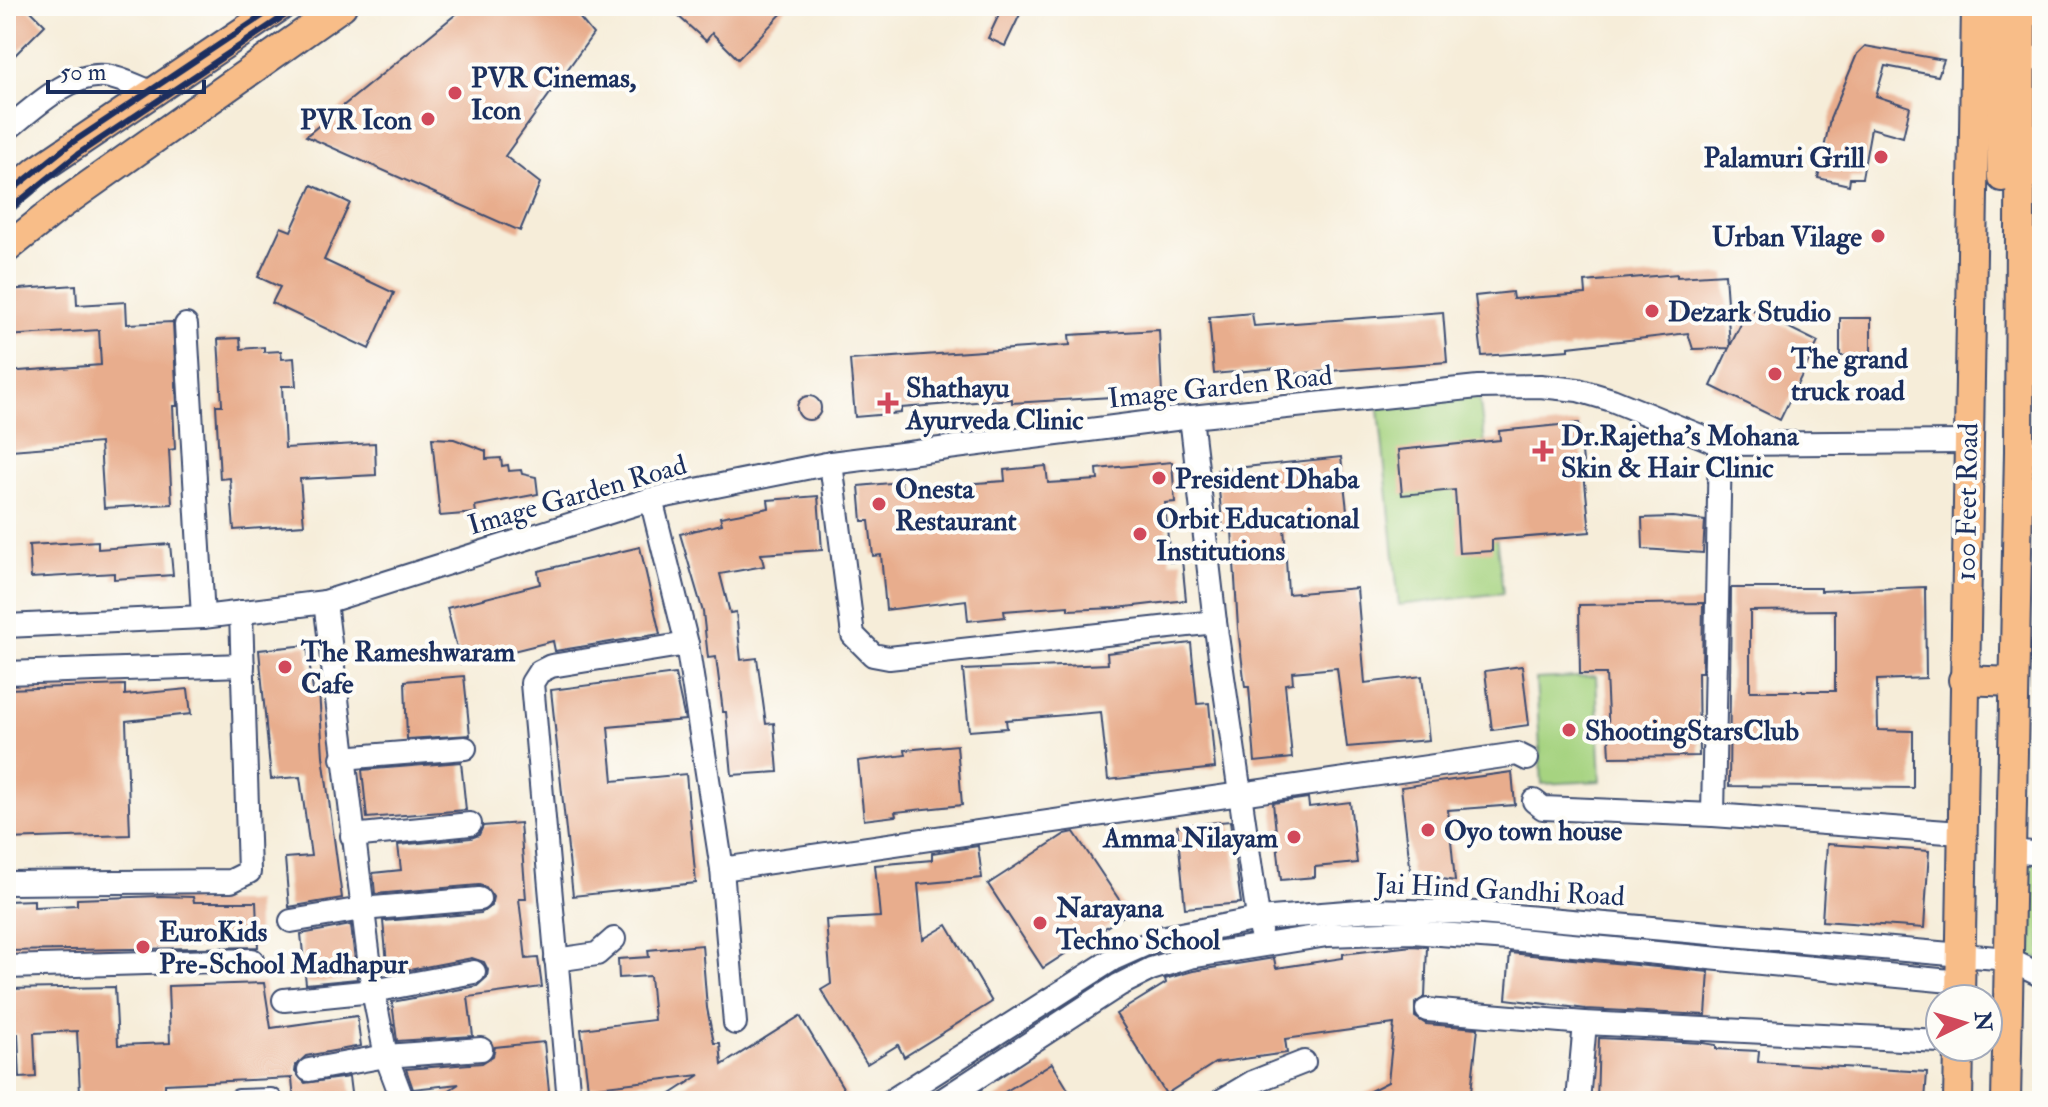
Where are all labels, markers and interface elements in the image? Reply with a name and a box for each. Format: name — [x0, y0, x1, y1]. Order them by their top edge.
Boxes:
scale bar — [48, 44, 204, 94]
text: 50 m — [60, 57, 107, 88]
place label: PVR Cinemas, Icon — [471, 61, 637, 128]
marker: PVR Cinemas, Icon — [446, 84, 464, 102]
place label: PVR Icon — [300, 103, 413, 138]
marker: PVR Icon — [419, 110, 437, 128]
place label: Palamuri Grill — [1704, 141, 1866, 176]
marker: Palamuri Grill — [1872, 148, 1890, 166]
place label: Urban Vilage — [1712, 220, 1862, 255]
marker: Urban Vilage — [1869, 227, 1887, 245]
place label: Dezark Studio — [1668, 295, 1831, 330]
marker: Dezark Studio — [1643, 302, 1661, 320]
place label: The grand truck road — [1790, 342, 1908, 409]
street label: Image Garden Road — [1106, 358, 1334, 417]
marker: The grand truck road — [1766, 365, 1784, 383]
place label: Shathayu Ayurveda Clinic — [905, 371, 1084, 438]
marker: Shathayu Ayurveda Clinic — [877, 392, 899, 414]
place label: Dr.Rajetha's Mohana Skin & Hair Clinic — [1561, 419, 1800, 486]
street label: 100 Feet Road — [1949, 422, 1986, 581]
marker: Dr.Rajetha's Mohana Skin & Hair Clinic — [1532, 440, 1554, 462]
street label: Image Garden Road — [464, 447, 691, 543]
place label: President Dhaba — [1175, 462, 1360, 497]
marker: President Dhaba — [1150, 469, 1168, 487]
place label: Onesta Restaurant — [895, 472, 1017, 539]
marker: Onesta Restaurant — [870, 495, 888, 513]
place label: Orbit Educational Institutions — [1156, 502, 1360, 569]
marker: Orbit Educational Institutions — [1131, 525, 1149, 543]
place label: The Rameshwaram Cafe — [300, 635, 515, 702]
marker: The Rameshwaram Cafe — [276, 658, 294, 676]
place label: ShootingStarsClub — [1585, 714, 1799, 749]
marker: ShootingStarsClub — [1560, 721, 1578, 739]
place label: Oyo town house — [1444, 814, 1622, 849]
place label: Amma Nilayam — [1102, 821, 1278, 856]
marker: Oyo town house — [1419, 821, 1437, 839]
marker: Amma Nilayam — [1285, 828, 1303, 846]
street label: Jai Hind Gandhi Road — [1373, 866, 1626, 915]
place label: Narayana Techno School — [1055, 891, 1221, 958]
marker: Narayana Techno School — [1031, 914, 1049, 932]
place label: EuroKids Pre-School Madhapur — [159, 915, 408, 982]
marker: EuroKids Pre-School Madhapur — [134, 938, 152, 956]
north arrow — [1924, 983, 2004, 1063]
text: N — [1968, 1009, 1998, 1033]

